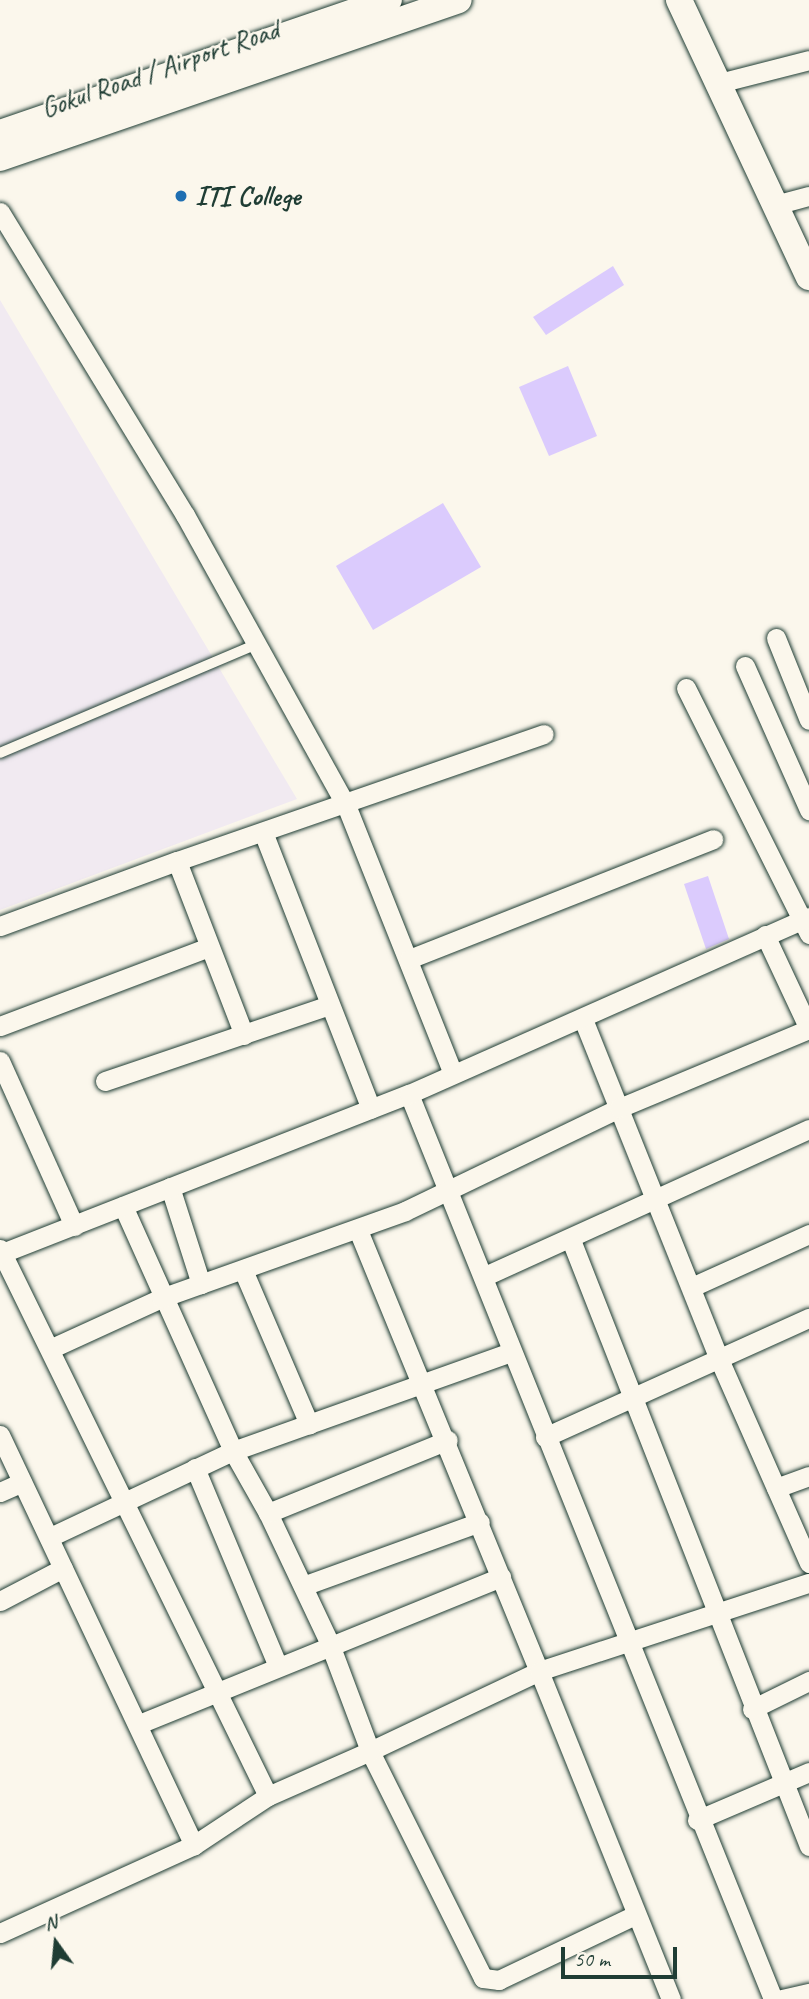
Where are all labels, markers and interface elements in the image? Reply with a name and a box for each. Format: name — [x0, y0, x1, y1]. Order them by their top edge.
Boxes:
street label: Gokul Road / Airport Road — [37, 13, 283, 125]
place label: ITI College — [195, 179, 300, 213]
marker: ITI College — [173, 188, 189, 204]
north arrow — [21, 1908, 91, 1978]
text: N — [42, 1910, 59, 1936]
scale bar — [564, 1932, 680, 1976]
text: 50 m — [574, 1946, 610, 1972]

